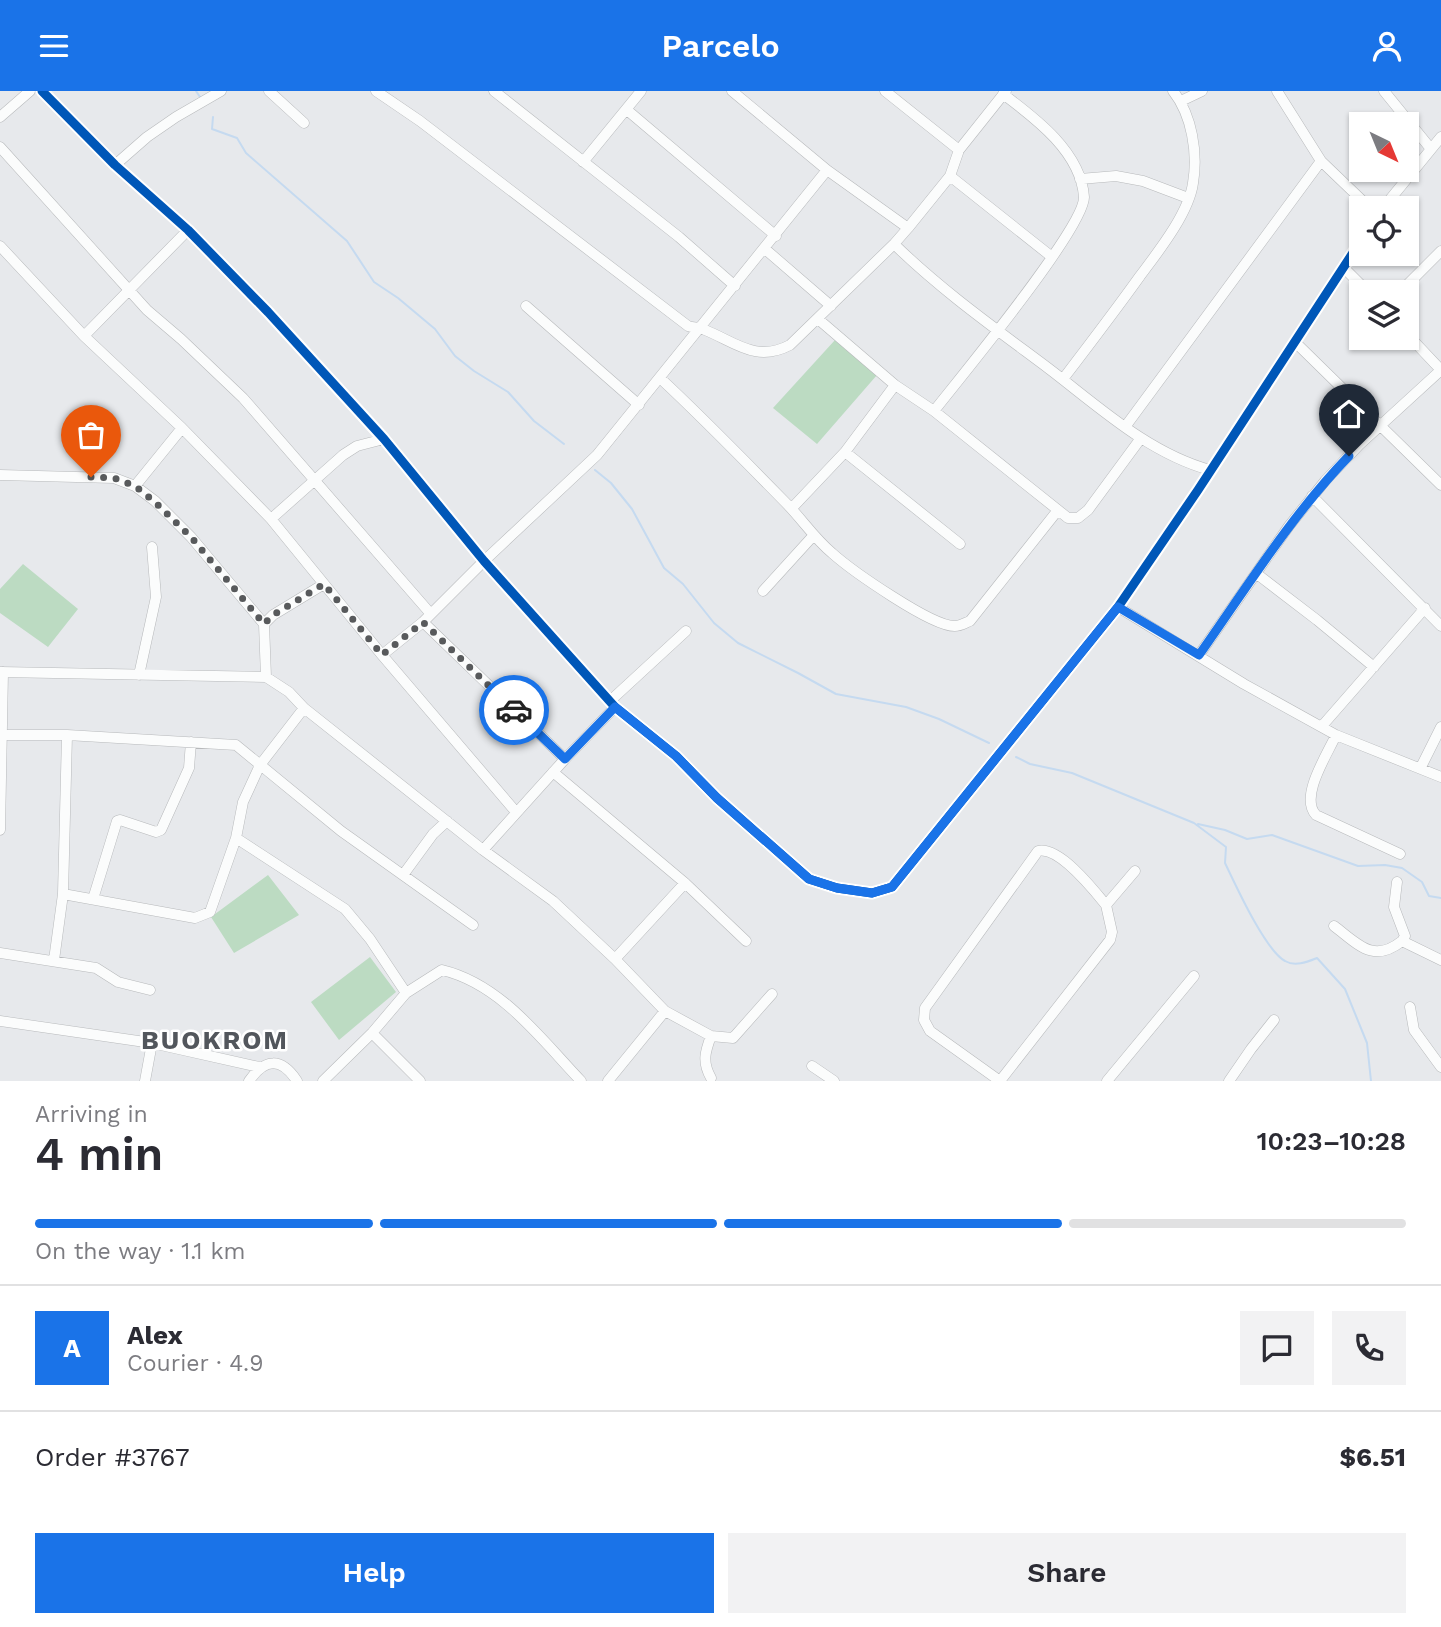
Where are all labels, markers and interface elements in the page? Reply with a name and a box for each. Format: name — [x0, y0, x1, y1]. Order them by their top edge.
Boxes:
icon: menu — [35, 27, 73, 65]
text: Parcelo — [661, 27, 780, 65]
icon: person — [1368, 27, 1406, 65]
north arrow — [1349, 112, 1419, 182]
map controls — [1349, 112, 1419, 350]
button: locate — [1349, 196, 1419, 266]
button: layers — [1349, 280, 1419, 350]
pin — [1319, 384, 1379, 456]
icon: home — [1330, 395, 1368, 433]
pin — [61, 405, 121, 477]
icon: bag — [72, 416, 110, 454]
courier — [479, 675, 549, 745]
icon: car — [495, 691, 533, 729]
district label: BUOKROM — [141, 1025, 289, 1055]
text: Arriving in — [35, 1101, 148, 1128]
text: 10:23–10:28 — [1257, 1126, 1406, 1156]
text: 4 min — [35, 1127, 163, 1181]
text: On the way · 1.1 km — [35, 1238, 245, 1265]
button: chat — [1240, 1311, 1314, 1385]
button: phone — [1332, 1311, 1406, 1385]
text: Alex — [127, 1320, 183, 1350]
text: A — [63, 1333, 81, 1363]
text: Courier · 4.9 — [127, 1350, 263, 1377]
text: Order #3767 — [35, 1442, 190, 1472]
text: $6.51 — [1339, 1442, 1406, 1472]
button: Help — [35, 1533, 714, 1613]
button: Share — [728, 1533, 1406, 1613]

